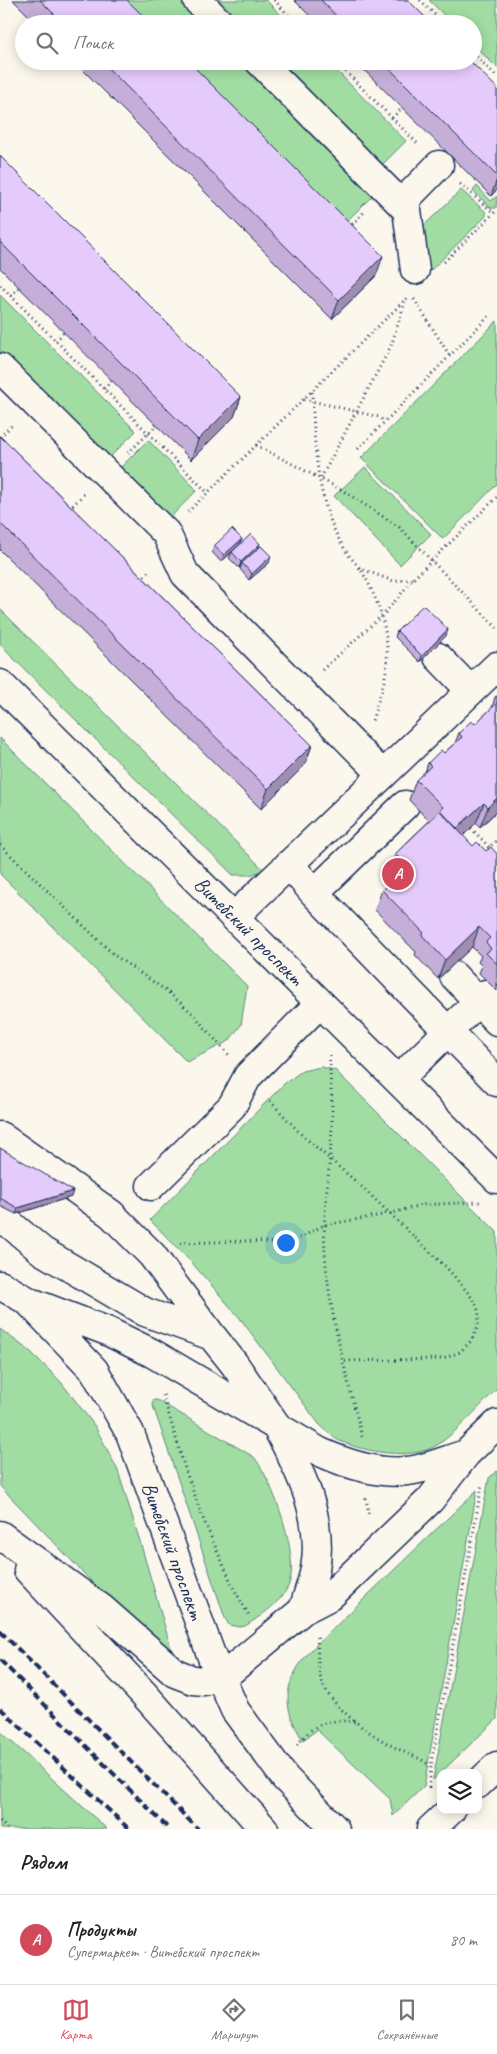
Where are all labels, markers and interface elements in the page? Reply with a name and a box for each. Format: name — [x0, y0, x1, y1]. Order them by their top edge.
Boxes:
search box — [15, 15, 482, 70]
icon: search — [33, 29, 61, 57]
text: Поиск — [73, 31, 113, 55]
pin: A — [382, 855, 414, 893]
street label: Витебский проспект — [189, 871, 310, 992]
your location — [273, 1230, 299, 1256]
street label: Витебский проспект — [136, 1479, 210, 1624]
map controls — [437, 1769, 482, 1814]
button: layers — [437, 1769, 482, 1814]
text: Рядом — [20, 1849, 67, 1875]
text: Продукты — [67, 1918, 136, 1942]
text: A — [32, 1930, 40, 1950]
text: 80 m — [450, 1930, 477, 1950]
text: Супермаркет · Витебский проспект — [67, 1942, 259, 1962]
tab: Карта — [60, 1996, 92, 2043]
tab: Маршрут — [211, 1996, 257, 2043]
tab: Сохранённые — [377, 1996, 437, 2043]

